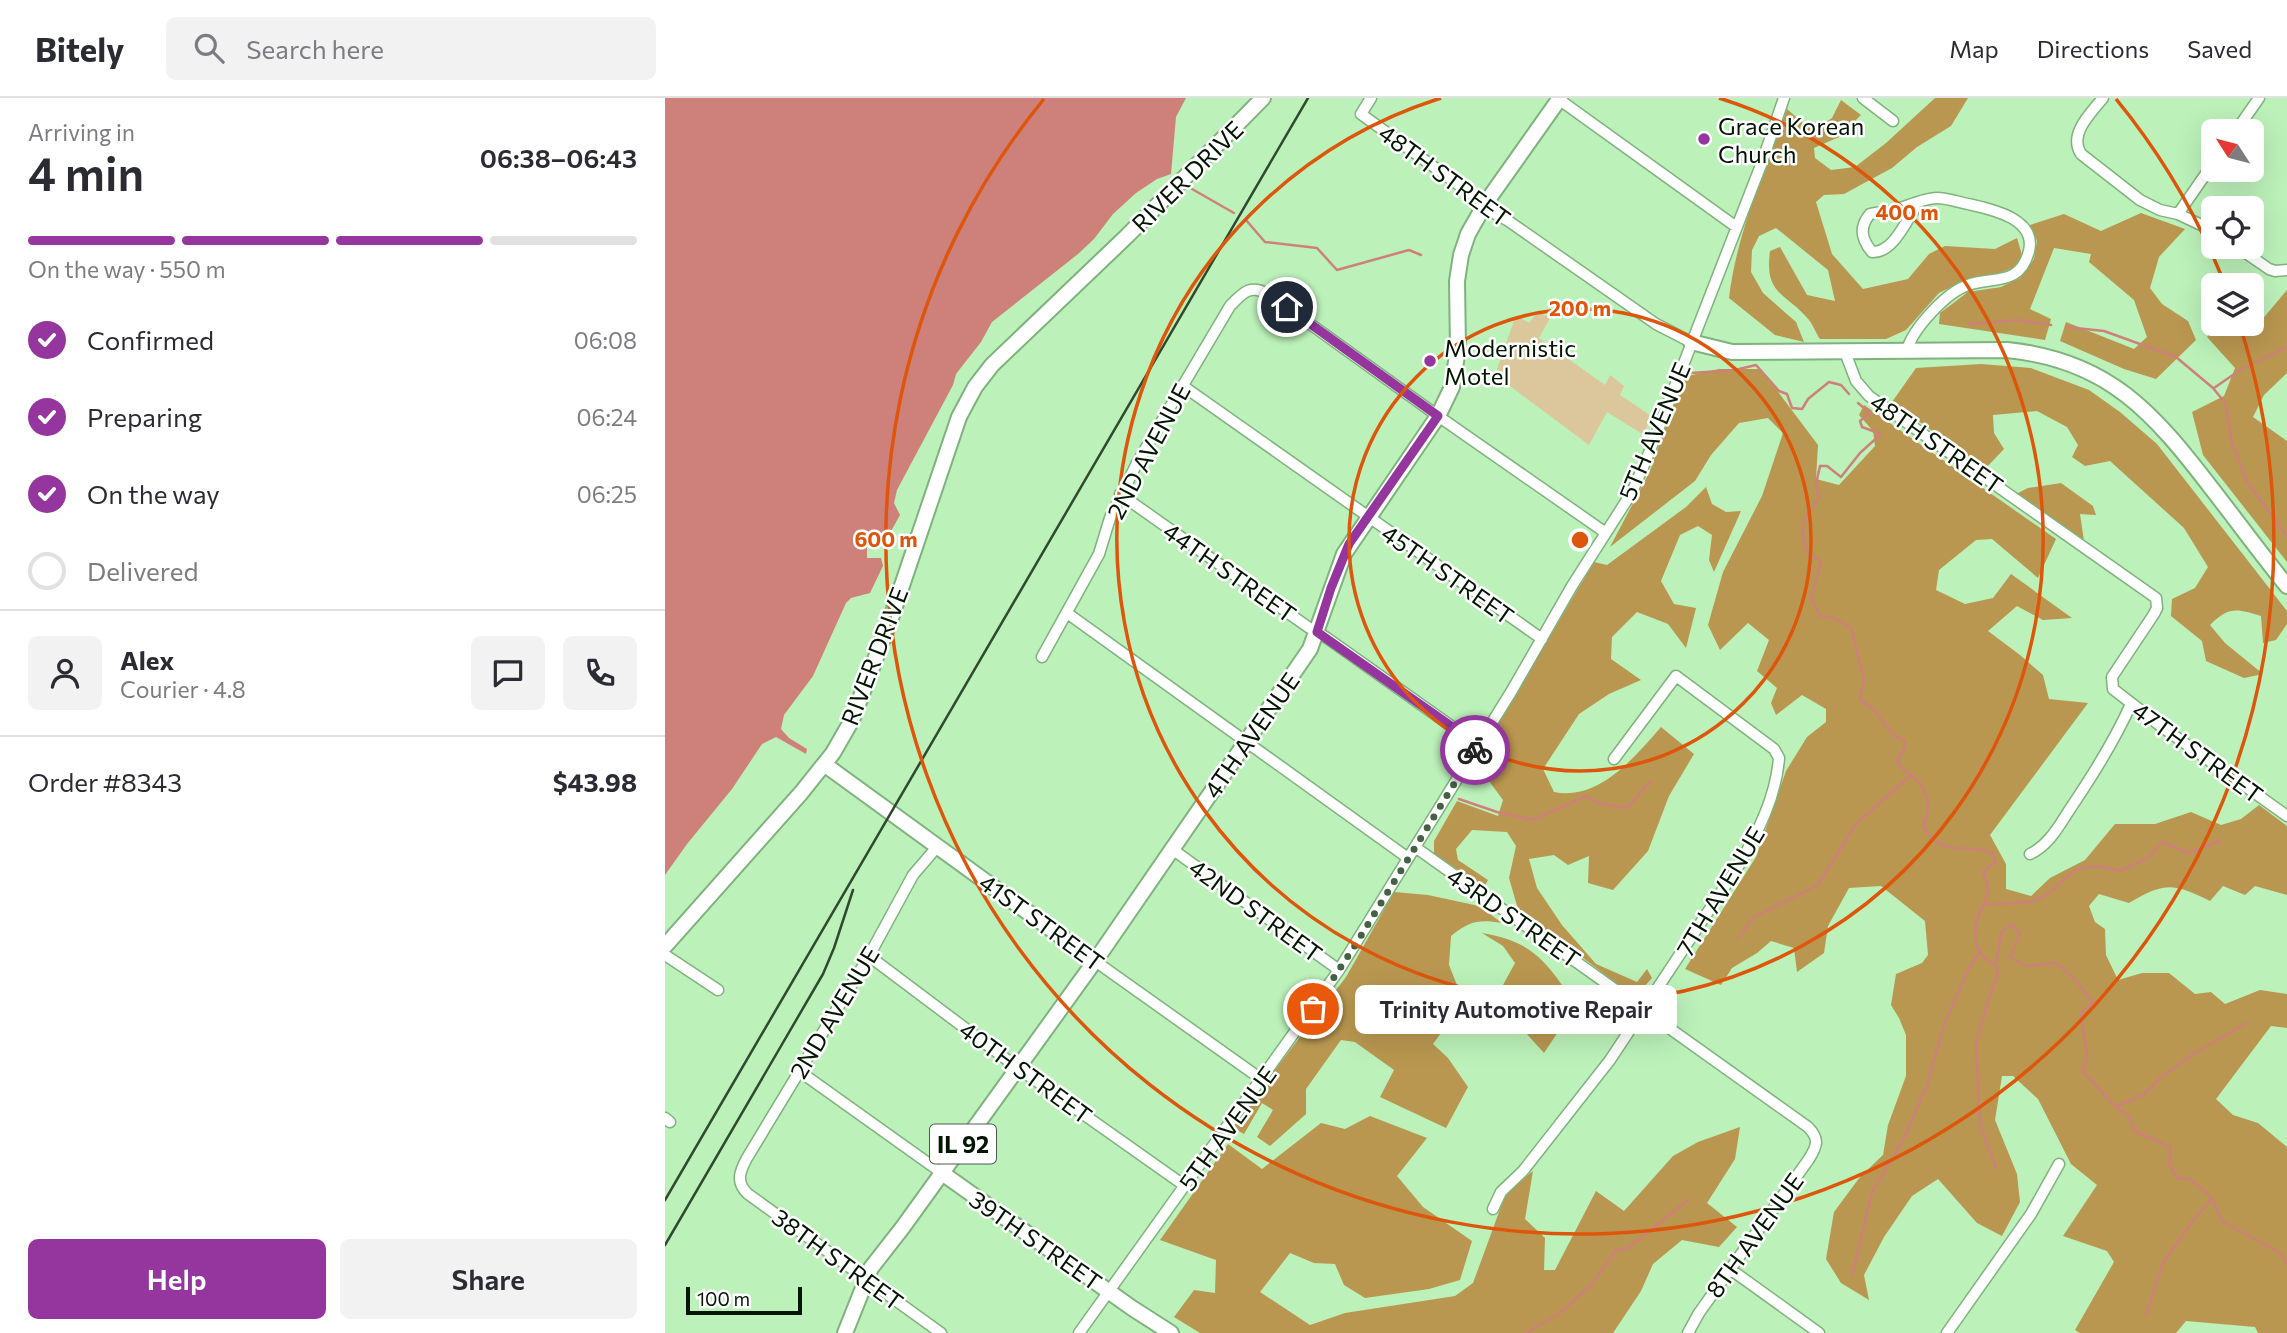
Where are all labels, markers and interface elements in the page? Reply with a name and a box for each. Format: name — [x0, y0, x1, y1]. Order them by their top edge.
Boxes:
search box — [166, 17, 656, 80]
text: Bitely — [35, 28, 124, 69]
icon: search — [190, 29, 228, 67]
text: Search here — [246, 33, 384, 64]
text: Map — [1949, 34, 1999, 63]
text: Directions — [2037, 34, 2149, 63]
text: Saved — [2187, 34, 2252, 63]
place label: Grace Korean Church — [1718, 111, 1864, 168]
street label: RIVER DRIVE — [1125, 114, 1249, 238]
text: Arriving in — [28, 118, 135, 146]
street label: 48TH STREET — [1374, 118, 1516, 232]
north arrow — [2201, 119, 2265, 182]
map controls — [2201, 119, 2264, 336]
marker: Grace Korean Church — [1696, 131, 1712, 147]
text: 06:38–06:43 — [480, 142, 637, 173]
text: 4 min — [28, 144, 144, 200]
button: locate — [2201, 196, 2264, 259]
text: 400 m — [1875, 199, 1939, 224]
text: On the way · 550 m — [28, 255, 226, 283]
button: layers — [2201, 273, 2264, 336]
pin — [1257, 277, 1317, 337]
icon: home — [1268, 288, 1306, 326]
text: 200 m — [1549, 295, 1611, 320]
icon: check — [28, 321, 66, 359]
text: Confirmed — [87, 324, 214, 355]
text: 06:08 — [574, 326, 637, 354]
place label: Modernistic Motel — [1444, 333, 1576, 390]
marker: Modernistic Motel — [1422, 353, 1438, 369]
street label: 5TH AVENUE — [1612, 358, 1696, 504]
street label: 2ND AVENUE — [1100, 378, 1196, 524]
street label: 48TH STREET — [1865, 387, 2009, 499]
icon: check — [28, 398, 66, 436]
text: Preparing — [87, 401, 202, 432]
text: 06:24 — [576, 403, 637, 431]
icon: check — [28, 475, 66, 513]
text: On the way — [87, 478, 220, 509]
text: 06:25 — [577, 480, 637, 508]
street label: 44TH STREET — [1158, 516, 1302, 628]
street label: 45TH STREET — [1376, 518, 1520, 630]
text: 600 m — [854, 526, 918, 551]
centre of rings — [1568, 528, 1592, 552]
text: Delivered — [87, 555, 198, 586]
street label: RIVER DRIVE — [834, 583, 914, 729]
button: person — [28, 636, 102, 710]
button: chat — [471, 636, 545, 710]
button: phone — [563, 636, 637, 710]
text: Alex — [120, 644, 174, 675]
street label: 4TH AVENUE — [1197, 667, 1305, 803]
text: Courier · 4.8 — [120, 675, 246, 703]
street label: 47TH STREET — [2127, 695, 2269, 809]
courier — [1440, 715, 1510, 785]
icon: bike — [1456, 731, 1494, 769]
text: Order #8343 — [28, 766, 182, 797]
text: $43.98 — [553, 766, 637, 797]
street label: 7TH AVENUE — [1670, 821, 1770, 961]
street label: 42ND STREET — [1184, 852, 1328, 968]
street label: 43RD STREET — [1442, 861, 1586, 973]
street label: 41ST STREET — [974, 867, 1110, 977]
street label: 2ND AVENUE — [783, 941, 885, 1083]
pin — [1283, 979, 1343, 1039]
callout: Trinity Automotive Repair — [1355, 984, 1677, 1034]
icon: bag — [1294, 990, 1332, 1028]
text: Trinity Automotive Repair — [1379, 995, 1653, 1023]
street label: 40TH STREET — [954, 1014, 1098, 1130]
street label: 5TH AVENUE — [1172, 1060, 1282, 1196]
road number: IL 92 — [930, 1124, 996, 1163]
street label: 8TH AVENUE — [1699, 1167, 1809, 1303]
street label: 39TH STREET — [964, 1184, 1108, 1296]
street label: 38TH STREET — [767, 1202, 909, 1316]
button: Help — [28, 1239, 326, 1319]
button: Share — [340, 1239, 637, 1319]
scale bar — [686, 1284, 801, 1316]
text: 100 m — [697, 1287, 750, 1310]

